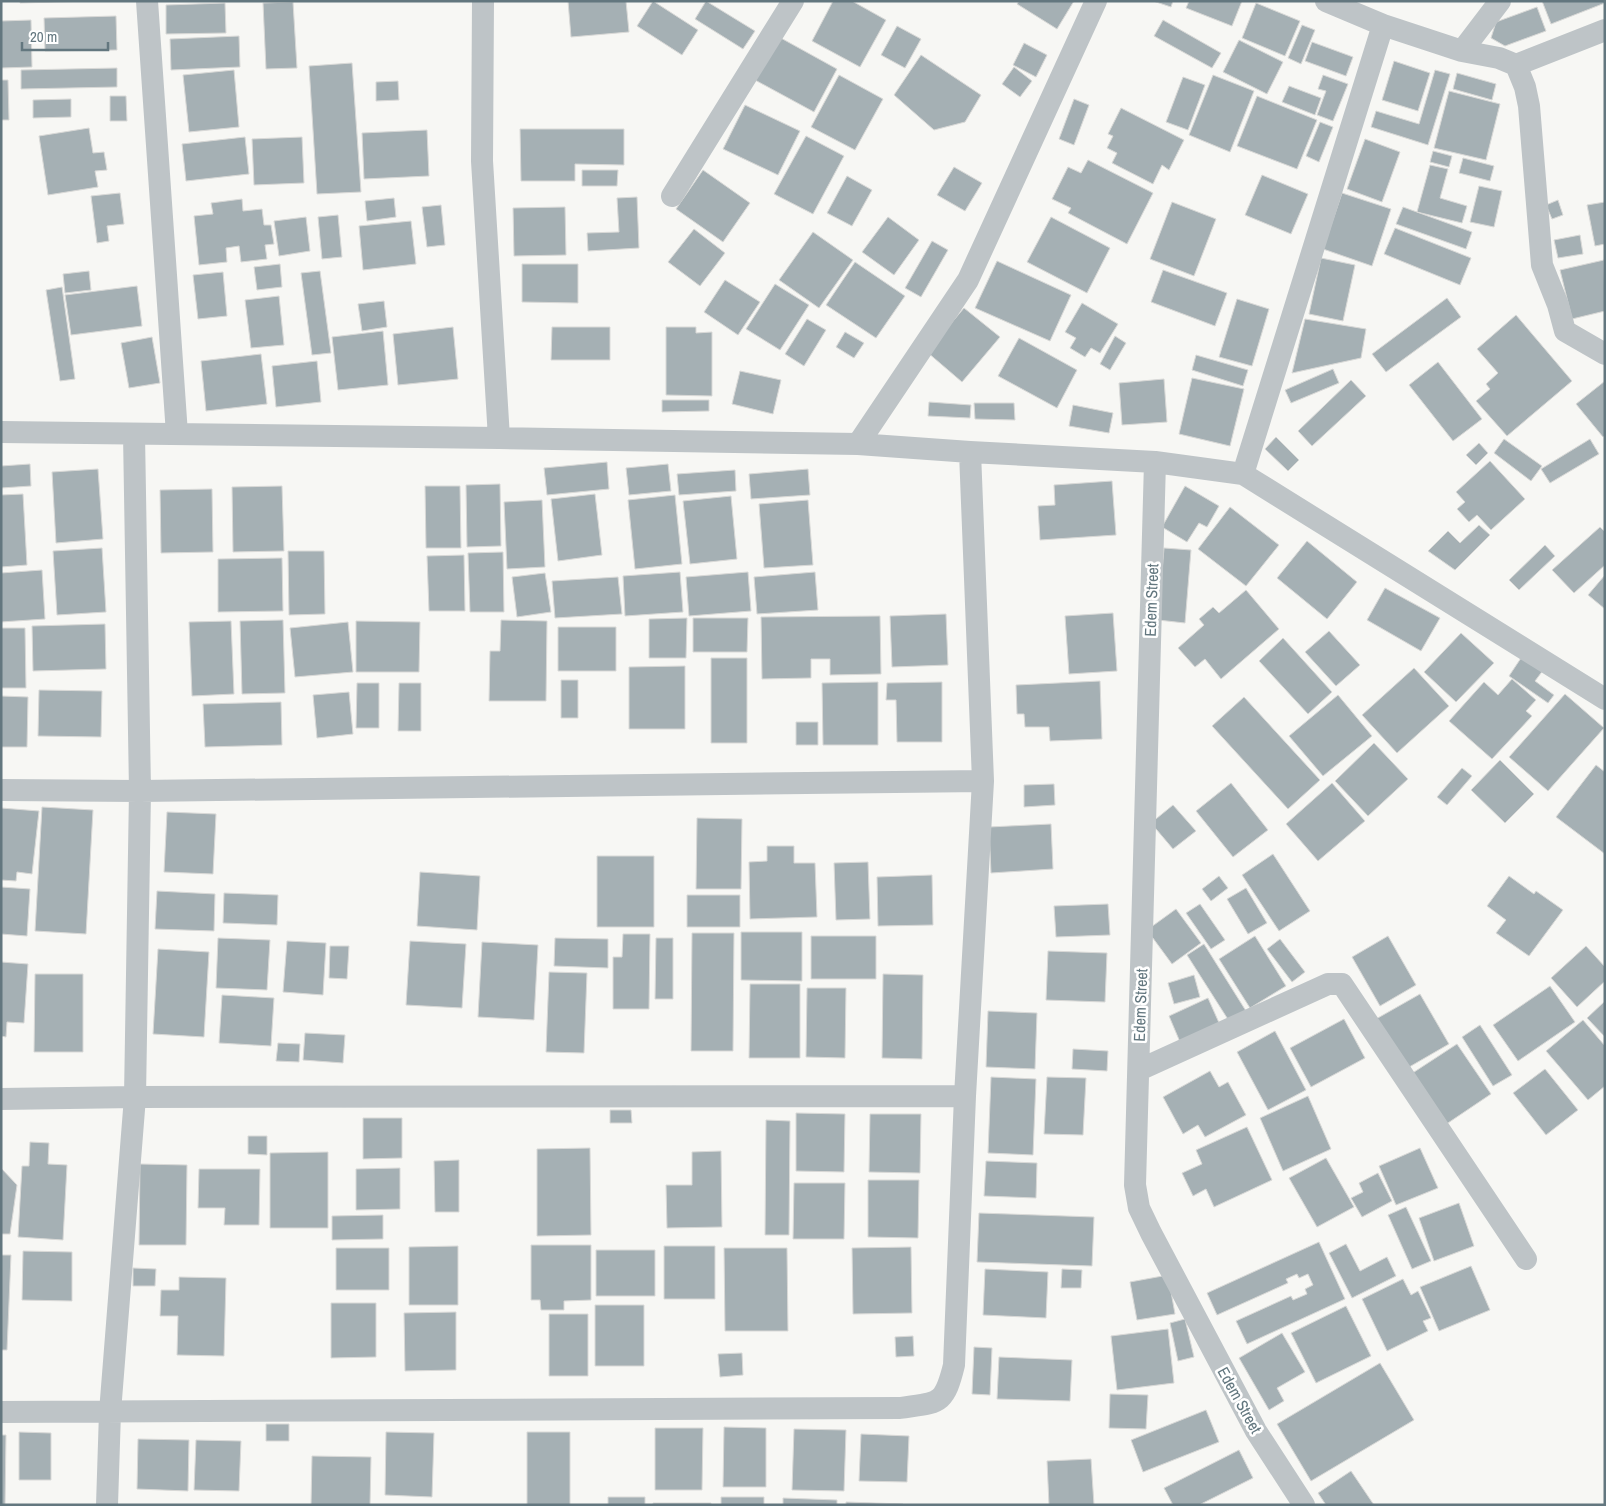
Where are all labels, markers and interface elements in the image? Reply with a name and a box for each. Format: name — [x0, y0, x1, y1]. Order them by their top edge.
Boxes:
scale bar — [22, 20, 109, 52]
text: 20 m — [30, 26, 57, 47]
street label: Edem Street — [1139, 563, 1163, 637]
street label: Edem Street — [1128, 968, 1152, 1042]
street label: Edem Street — [1213, 1363, 1267, 1438]

